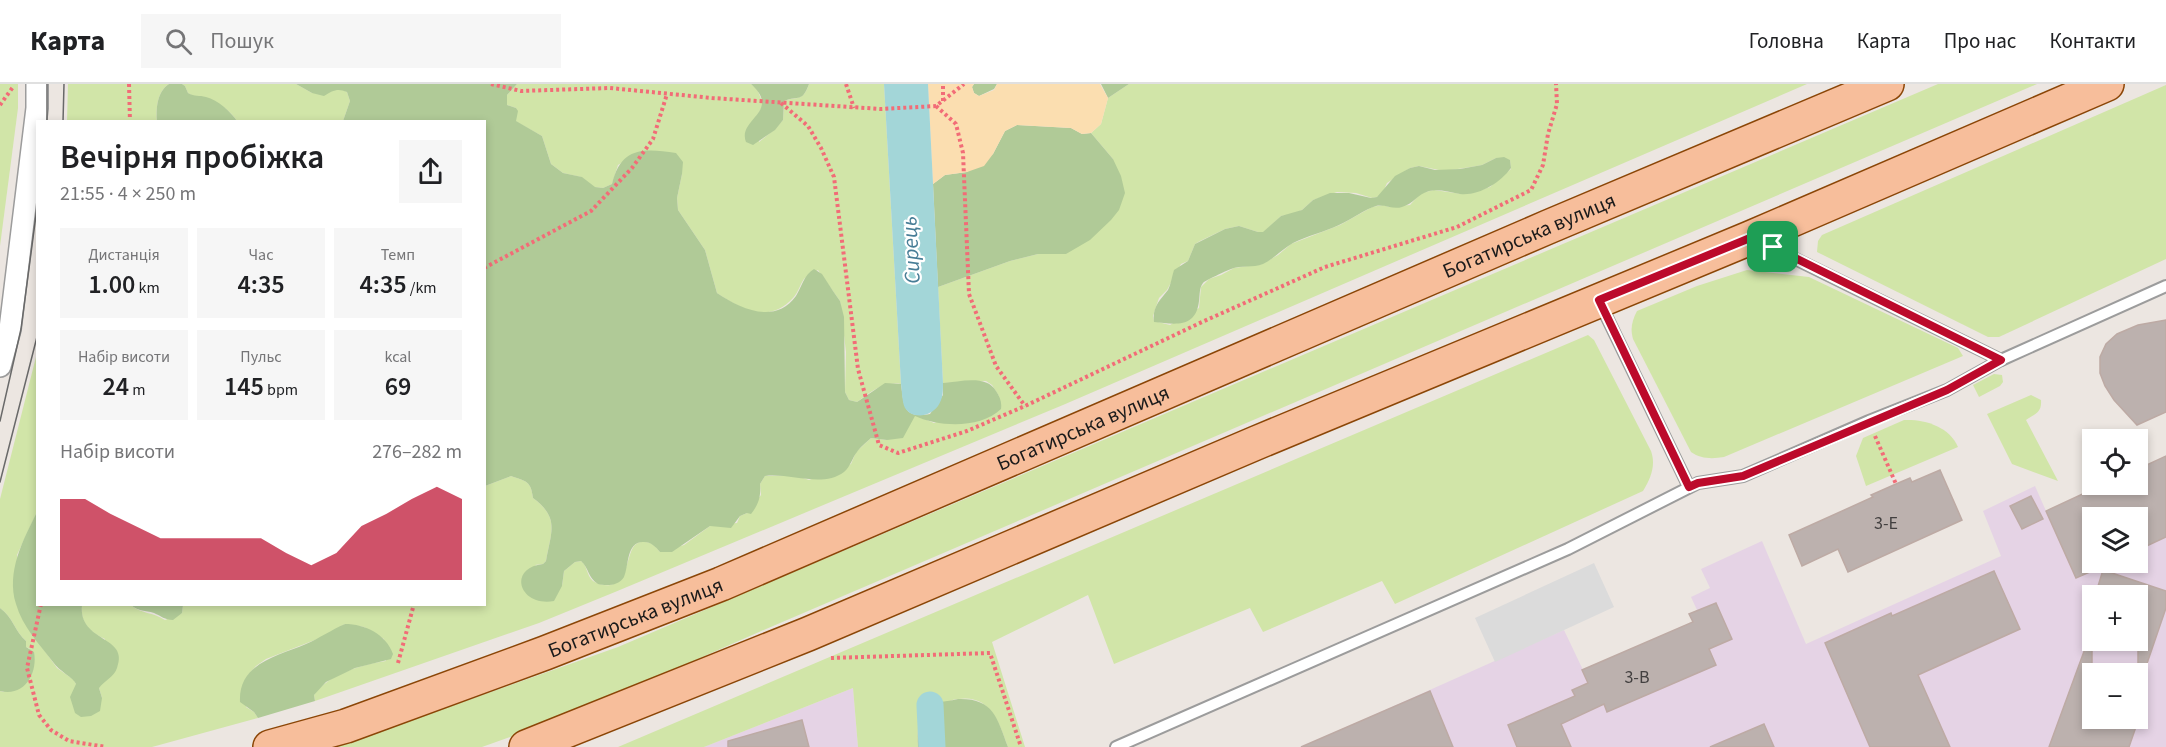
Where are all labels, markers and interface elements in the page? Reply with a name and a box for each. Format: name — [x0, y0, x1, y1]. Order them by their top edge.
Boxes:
search box — [141, 14, 561, 68]
text: Карта — [30, 21, 105, 61]
icon: search — [162, 25, 195, 58]
text: Пошук — [210, 25, 274, 57]
text: Головна — [1749, 26, 1824, 56]
text: Карта — [1857, 26, 1911, 56]
text: Про нас — [1944, 26, 2016, 56]
text: Контакти — [2049, 26, 2136, 56]
text: Вечірня пробіжка — [60, 134, 324, 181]
button: share — [399, 140, 462, 203]
text: 21:55 · 4 × 250 m — [60, 180, 196, 208]
street label: Богатирська вулиця — [1438, 185, 1620, 286]
water label: Сирець — [893, 215, 929, 285]
pin — [1747, 221, 1798, 272]
icon: arrive — [1756, 230, 1789, 263]
text: Дистанція — [88, 244, 160, 266]
text: Час — [249, 244, 273, 266]
text: Темп — [381, 244, 415, 266]
text: 1.00 — [88, 266, 135, 303]
text: 4:35 — [237, 266, 285, 303]
text: 4:35 — [359, 266, 407, 303]
text: km — [135, 277, 160, 299]
text: /km — [407, 277, 437, 299]
text: Набір висоти — [78, 346, 170, 368]
text: Пульс — [240, 346, 282, 368]
text: kcal — [385, 346, 411, 368]
text: 24 — [102, 368, 129, 405]
text: 145 — [224, 368, 264, 405]
text: 69 — [385, 368, 411, 405]
street label: Богатирська вулиця — [992, 377, 1174, 478]
text: m — [129, 379, 146, 401]
text: bpm — [264, 379, 298, 401]
map controls — [2082, 429, 2148, 729]
button: locate — [2082, 429, 2148, 495]
text: Набір висоти — [60, 438, 175, 466]
text: 276–282 m — [372, 438, 462, 466]
button: layers — [2082, 507, 2148, 573]
house number: 3-Е — [1874, 511, 1898, 536]
street label: Богатирська вулиця — [544, 570, 727, 665]
button: + — [2082, 585, 2148, 651]
button: − — [2082, 663, 2148, 729]
house number: 3-В — [1624, 665, 1650, 690]

